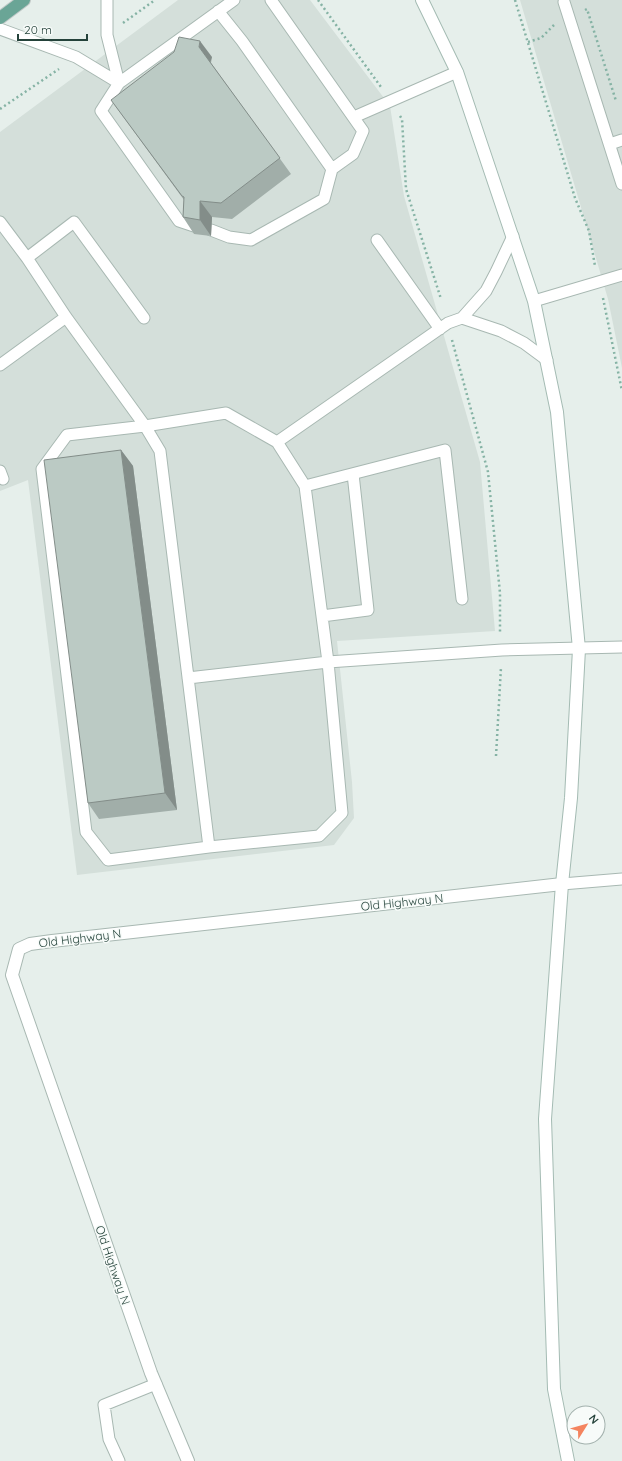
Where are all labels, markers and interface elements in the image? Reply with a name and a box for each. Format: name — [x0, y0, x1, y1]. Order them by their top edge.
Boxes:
scale bar — [18, 16, 87, 42]
text: 20 m — [24, 22, 52, 37]
street label: Old Highway N — [360, 890, 444, 914]
street label: Old Highway N — [38, 925, 122, 951]
street label: Old Highway N — [92, 1223, 134, 1307]
north arrow — [566, 1405, 606, 1445]
text: N — [586, 1412, 602, 1426]

